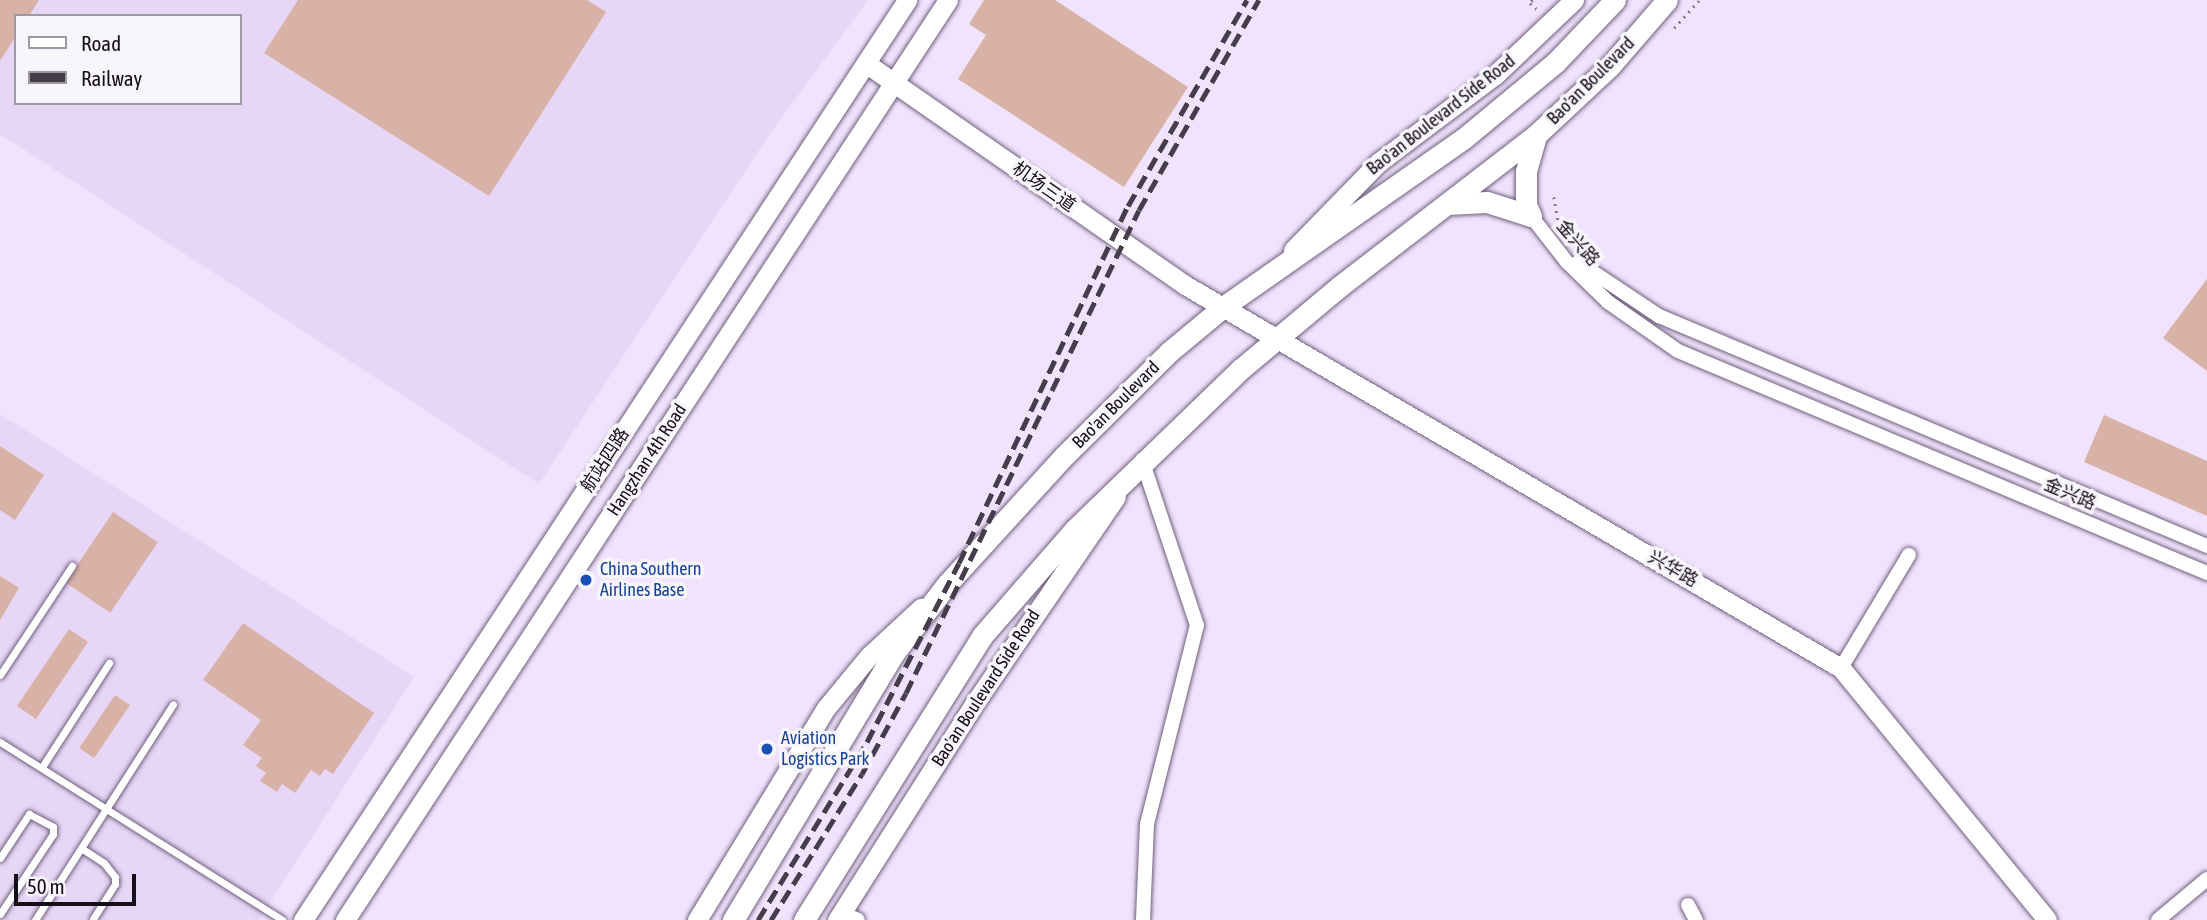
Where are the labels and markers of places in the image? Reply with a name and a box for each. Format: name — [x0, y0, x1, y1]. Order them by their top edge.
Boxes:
place label: China Southern Airlines Base — [600, 559, 701, 602]
marker: China Southern Airlines Base — [578, 572, 594, 588]
place label: Aviation Logistics Park — [781, 728, 870, 770]
marker: Aviation Logistics Park — [759, 741, 775, 757]

